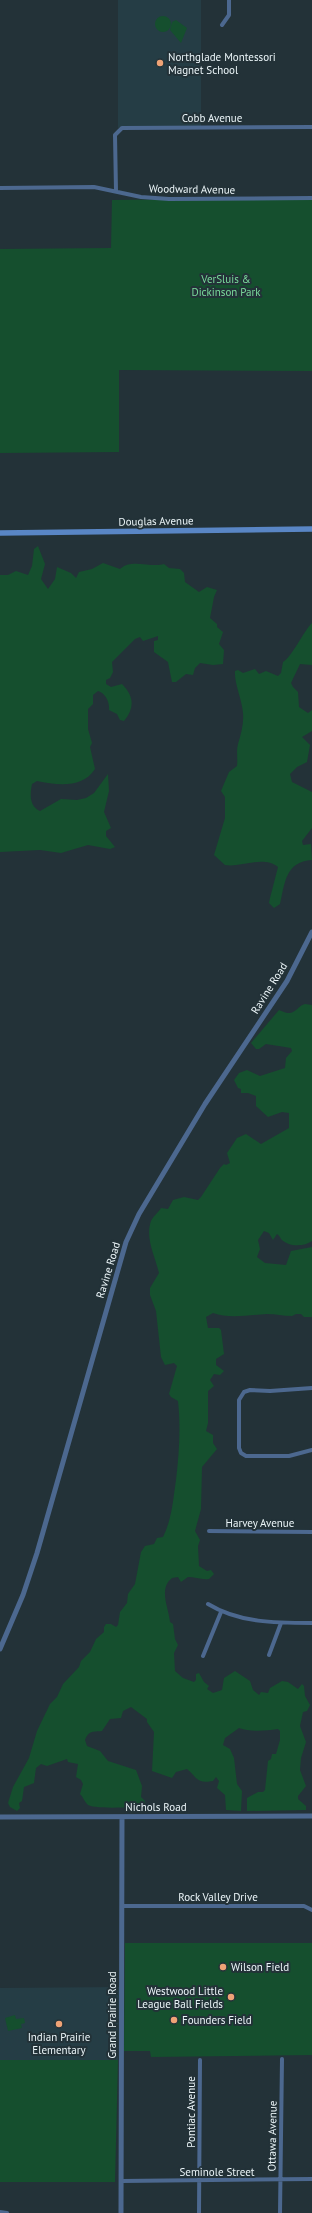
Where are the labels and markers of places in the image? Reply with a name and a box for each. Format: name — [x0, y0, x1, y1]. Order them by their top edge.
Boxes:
place label: Northglade Montessori Magnet School — [168, 50, 276, 77]
marker: Northglade Montessori Magnet School — [155, 58, 165, 68]
place label: Wilson Field — [231, 1960, 289, 1974]
marker: Wilson Field — [218, 1962, 228, 1972]
place label: Westwood Little League Ball Fields — [137, 1984, 223, 2011]
marker: Westwood Little League Ball Fields — [226, 1992, 236, 2002]
place label: Founders Field — [182, 2013, 252, 2027]
marker: Founders Field — [169, 2015, 179, 2025]
marker: Indian Prairie Elementary — [54, 2019, 64, 2029]
place label: Indian Prairie Elementary — [28, 2030, 91, 2057]

